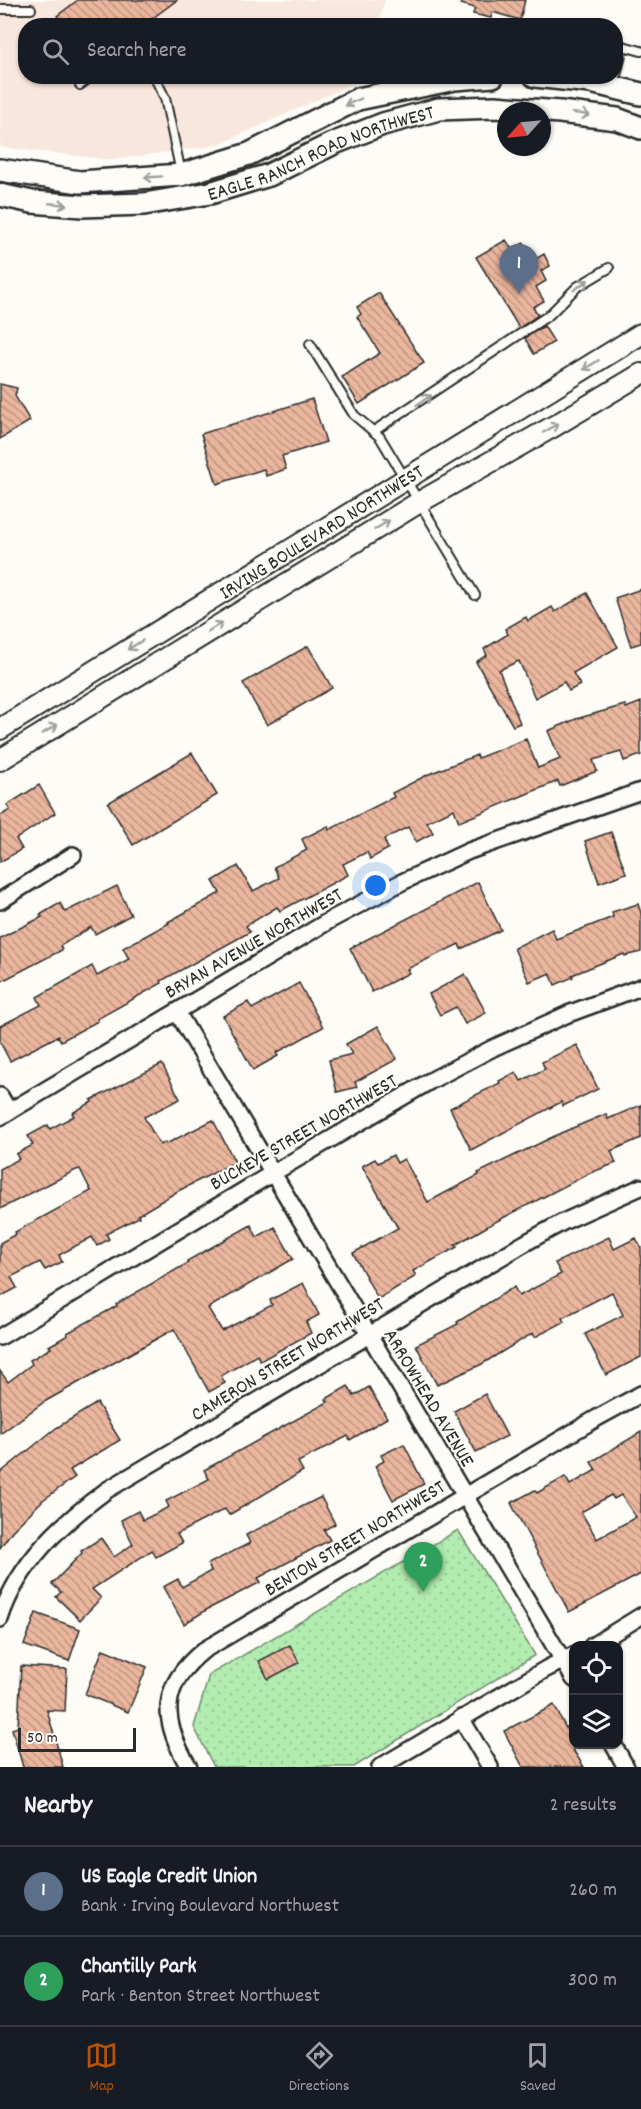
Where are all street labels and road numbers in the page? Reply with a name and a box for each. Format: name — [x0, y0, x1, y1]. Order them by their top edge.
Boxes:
street label: EAGLE RANCH ROAD NORTHWEST — [204, 100, 438, 210]
street label: IRVING BOULEVARD NORTHWEST — [215, 459, 430, 608]
street label: BRYAN AVENUE NORTHWEST — [160, 882, 349, 1007]
street label: BUCKEYE STREET NORTHWEST — [206, 1068, 403, 1199]
street label: CAMERON STREET NORTHWEST — [186, 1292, 391, 1430]
street label: ARROWHEAD AVENUE — [375, 1324, 480, 1473]
street label: BENTON STREET NORTHWEST — [260, 1474, 451, 1605]

